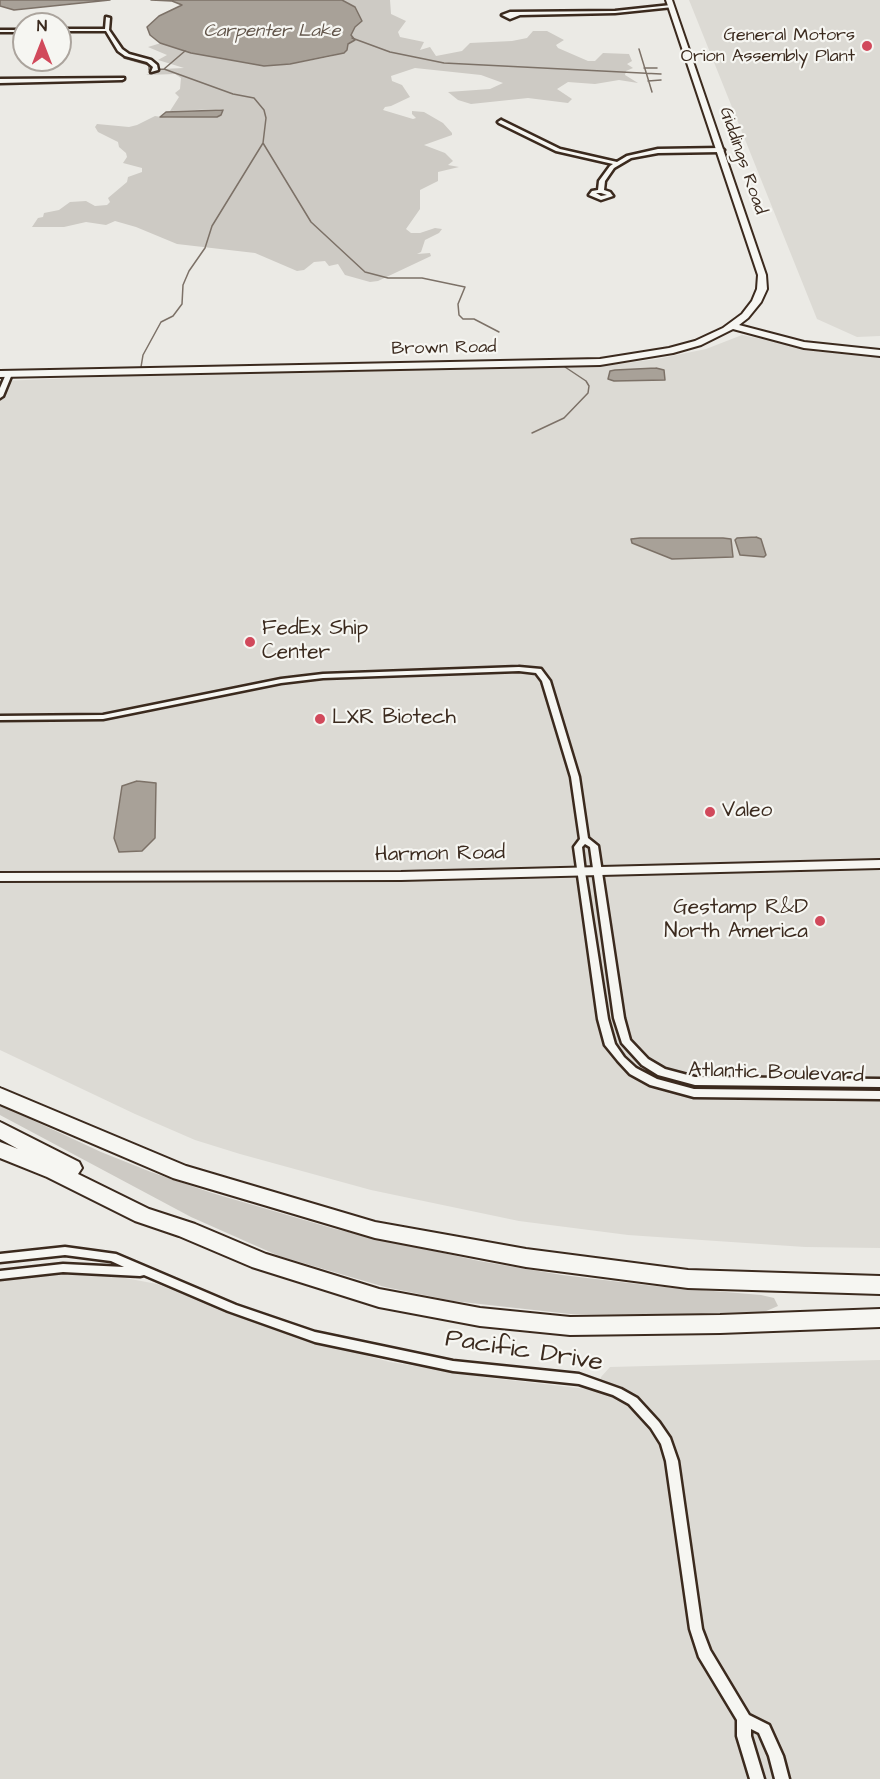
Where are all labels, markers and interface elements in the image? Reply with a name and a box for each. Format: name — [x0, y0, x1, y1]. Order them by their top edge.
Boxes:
north arrow — [12, 12, 72, 72]
text: N — [37, 15, 47, 37]
water label: Carpenter Lake — [203, 21, 341, 43]
place label: General Motors Orion Assembly Plant — [681, 25, 855, 68]
marker: General Motors Orion Assembly Plant — [860, 39, 874, 53]
street label: Giddings Road — [714, 104, 770, 218]
street label: Brown Road — [391, 337, 497, 361]
place label: FedEx Ship Center — [262, 617, 368, 667]
marker: FedEx Ship Center — [243, 635, 257, 649]
place label: LXR Biotech — [332, 706, 456, 732]
marker: LXR Biotech — [313, 712, 327, 726]
place label: Valeo — [722, 799, 772, 825]
marker: Valeo — [703, 805, 717, 819]
street label: Harmon Road — [375, 841, 505, 869]
place label: Gestamp R&D North America — [664, 896, 808, 946]
marker: Gestamp R&D North America — [813, 914, 827, 928]
street label: Atlantic Boulevard — [688, 1058, 864, 1090]
street label: Pacific Drive — [443, 1324, 605, 1380]

